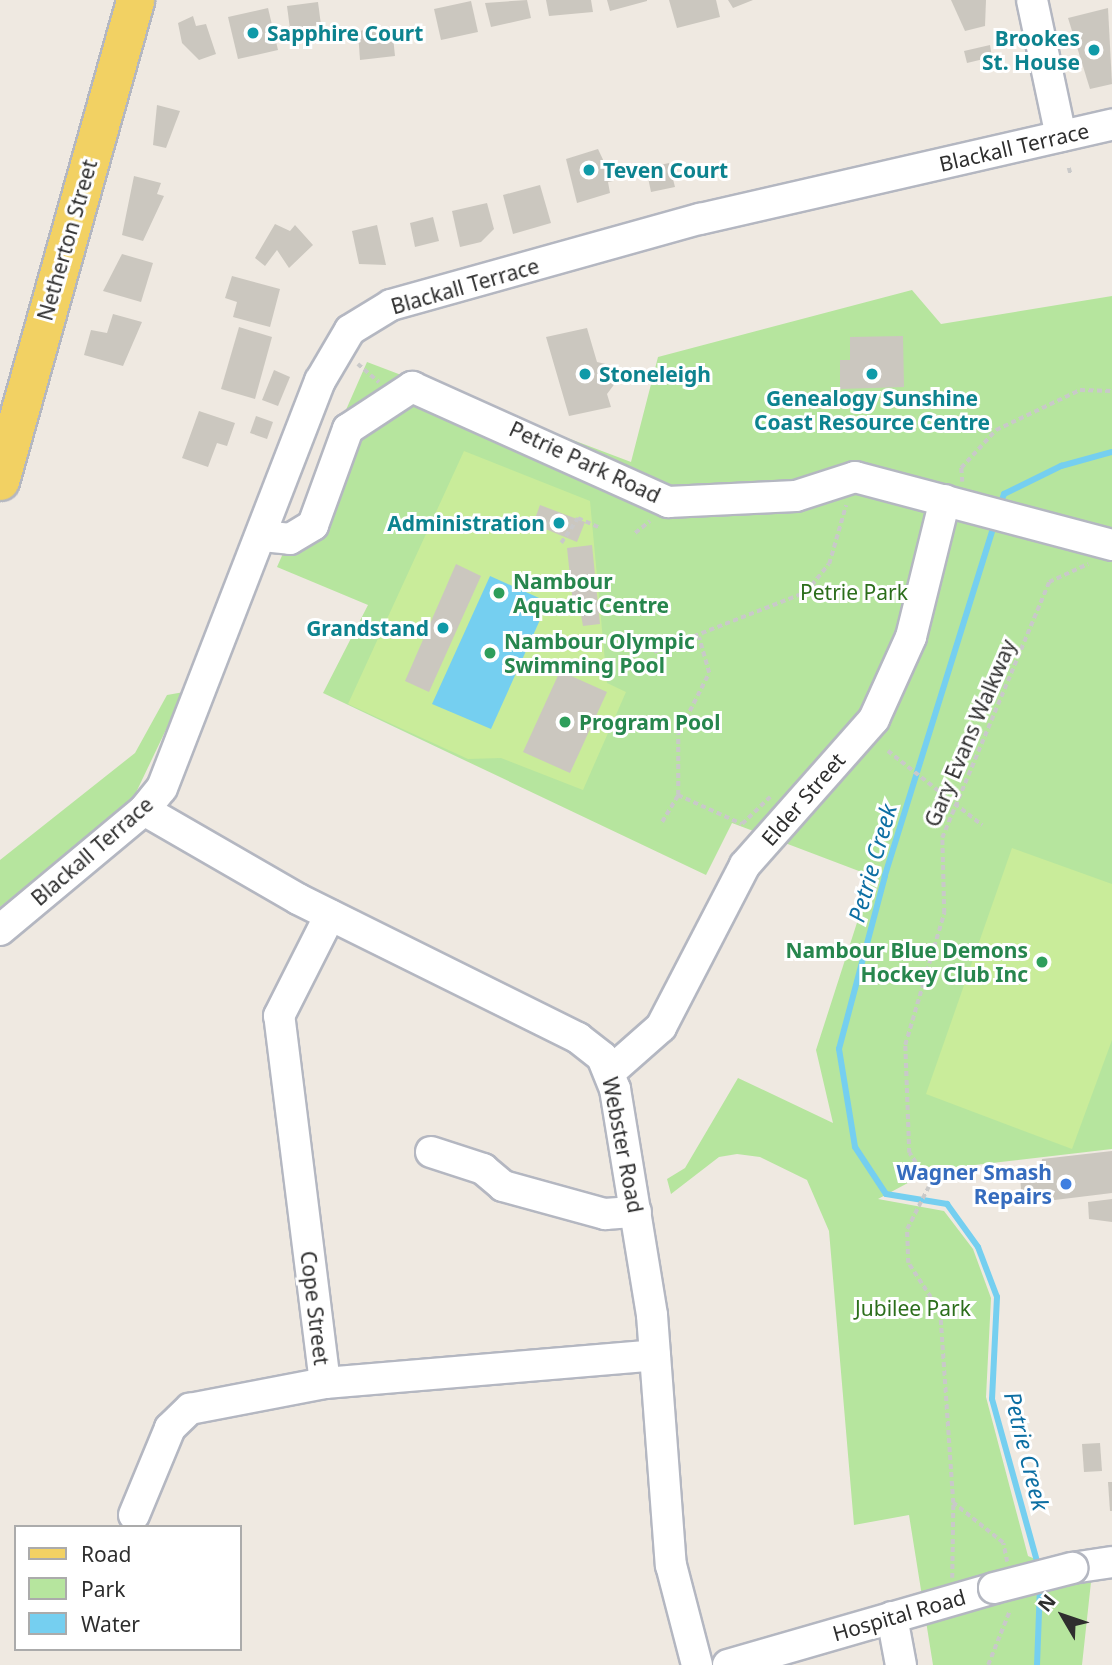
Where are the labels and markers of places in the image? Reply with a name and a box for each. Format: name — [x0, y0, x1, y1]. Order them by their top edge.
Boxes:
place label: Sapphire Court — [267, 20, 423, 46]
marker: Sapphire Court — [245, 25, 261, 41]
place label: Brookes St. House — [982, 25, 1080, 75]
marker: Brookes St. House — [1086, 42, 1102, 58]
place label: Teven Court — [603, 157, 728, 183]
marker: Teven Court — [581, 162, 597, 178]
place label: Stoneleigh — [599, 361, 711, 387]
marker: Stoneleigh — [577, 366, 593, 382]
marker: Genealogy Sunshine Coast Resource Centre — [864, 366, 880, 382]
place label: Genealogy Sunshine Coast Resource Centre — [754, 385, 990, 435]
place label: Administration — [387, 510, 545, 536]
marker: Administration — [551, 515, 567, 531]
place label: Nambour Aquatic Centre — [513, 568, 669, 618]
marker: Nambour Aquatic Centre — [491, 585, 507, 601]
place label: Grandstand — [306, 615, 429, 641]
marker: Grandstand — [435, 620, 451, 636]
place label: Nambour Olympic Swimming Pool — [504, 628, 695, 678]
marker: Nambour Olympic Swimming Pool — [482, 645, 498, 661]
place label: Program Pool — [579, 709, 720, 735]
marker: Program Pool — [557, 714, 573, 730]
place label: Nambour Blue Demons Hockey Club Inc — [785, 937, 1028, 987]
marker: Nambour Blue Demons Hockey Club Inc — [1034, 954, 1050, 970]
place label: Wagner Smash Repairs — [896, 1159, 1052, 1209]
marker: Wagner Smash Repairs — [1058, 1176, 1074, 1192]

